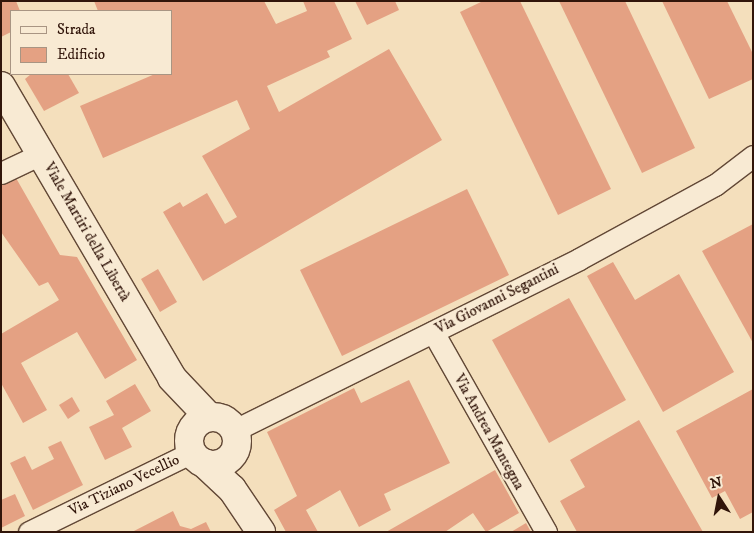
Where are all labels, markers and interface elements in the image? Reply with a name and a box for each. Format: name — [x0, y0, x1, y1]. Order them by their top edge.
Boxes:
legend — [10, 10, 172, 75]
text: Strada — [57, 20, 95, 39]
text: Edificio — [57, 45, 105, 64]
street label: Viale Martiri della Libertà — [40, 159, 134, 305]
street label: Via Giovanni Segantini — [432, 260, 562, 338]
street label: Via Andrea Mantegna — [450, 371, 528, 493]
street label: Via Tiziano Vecellio — [66, 450, 182, 520]
north arrow — [694, 473, 744, 523]
text: N — [709, 473, 723, 493]

